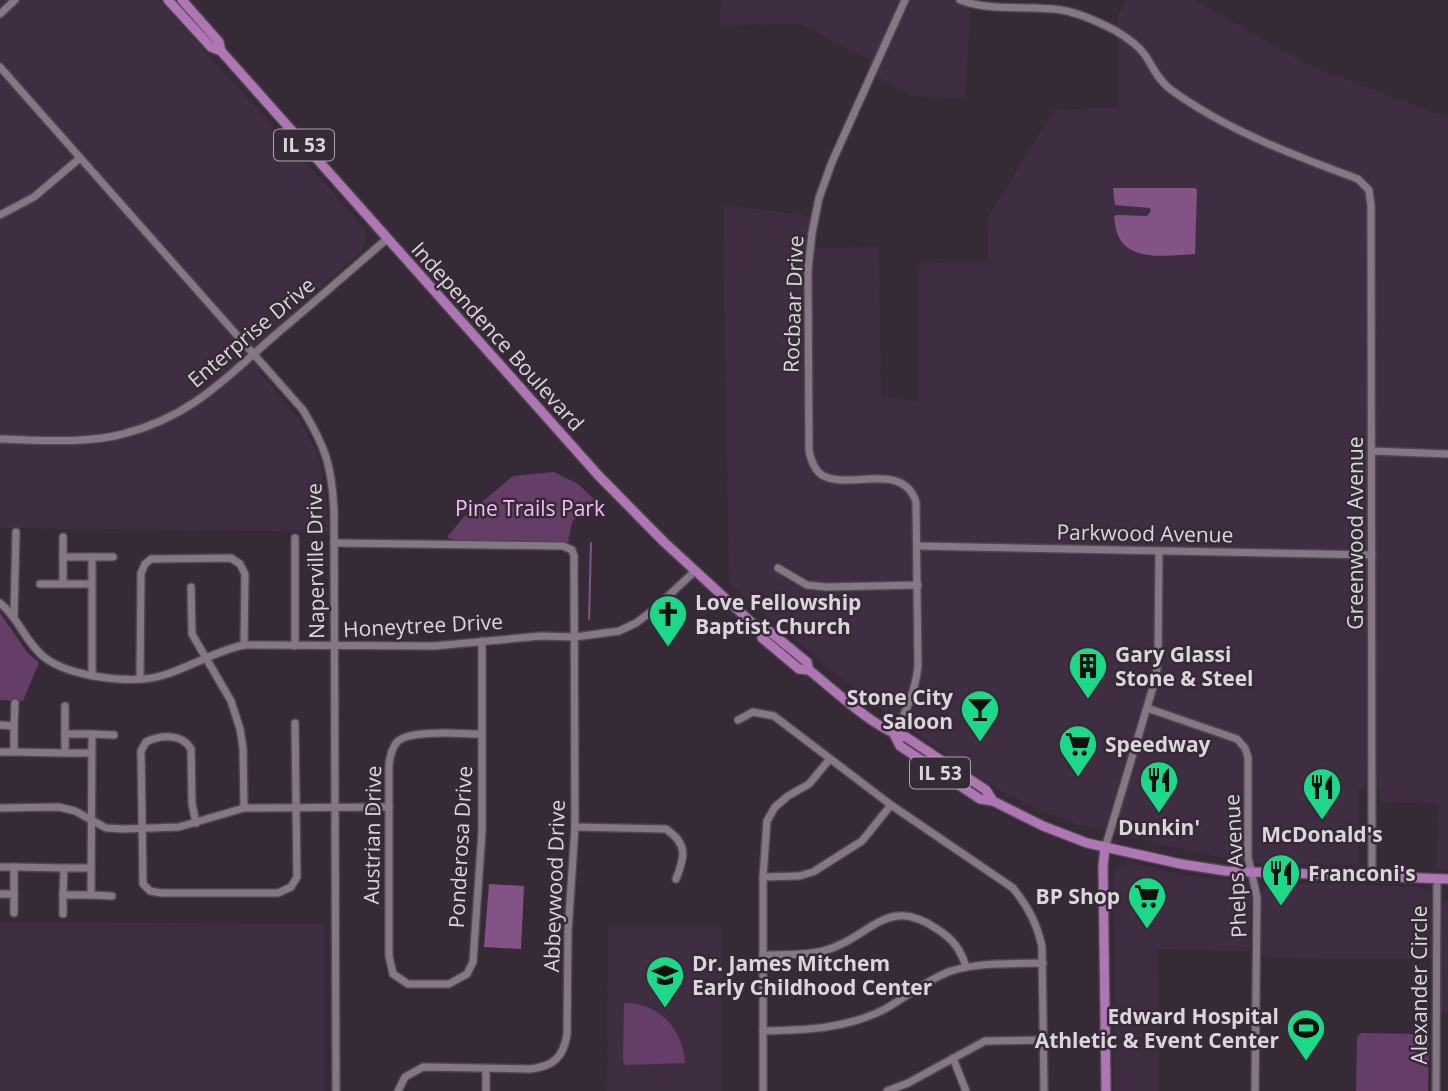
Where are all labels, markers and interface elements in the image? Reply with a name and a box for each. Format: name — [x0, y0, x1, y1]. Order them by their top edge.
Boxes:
road number: IL 53 — [274, 130, 334, 160]
street label: Independence Boulevard — [405, 235, 591, 437]
street label: Rocbaar Drive — [777, 235, 809, 373]
street label: Enterprise Drive — [182, 271, 320, 393]
street label: Greenwood Avenue — [1341, 436, 1369, 630]
street label: Naperville Drive — [300, 483, 330, 639]
park label: Pine Trails Park — [455, 494, 605, 522]
street label: Parkwood Avenue — [1056, 517, 1234, 549]
place label: Love Fellowship Baptist Church — [695, 588, 861, 640]
church icon: Love Fellowship Baptist Church — [647, 593, 689, 648]
street label: Honeytree Drive — [342, 607, 504, 643]
place label: Gary Glassi Stone & Steel — [1115, 640, 1253, 692]
building icon: Gary Glassi Stone & Steel — [1067, 645, 1109, 700]
place label: Stone City Saloon — [847, 683, 953, 735]
bar icon: Stone City Saloon — [959, 688, 1001, 743]
supermarket icon: Speedway — [1057, 723, 1099, 778]
place label: Speedway — [1105, 730, 1211, 758]
road number: IL 53 — [910, 758, 970, 788]
restaurant icon: Dunkin' — [1138, 759, 1180, 814]
street label: Austrian Drive — [357, 765, 387, 905]
street label: Ponderosa Drive — [442, 765, 478, 929]
restaurant icon: McDonald's — [1301, 766, 1343, 821]
street label: Phelps Avenue — [1217, 793, 1253, 939]
street label: Abbeywood Drive — [537, 799, 571, 973]
place label: Dunkin' — [1118, 813, 1200, 841]
place label: McDonald's — [1261, 820, 1383, 848]
restaurant icon: Franconi's — [1260, 852, 1302, 907]
place label: Franconi's — [1308, 859, 1416, 887]
supermarket icon: BP Shop — [1126, 875, 1168, 930]
place label: BP Shop — [1036, 882, 1120, 910]
street label: Alexander Circle — [1405, 906, 1433, 1064]
place label: Dr. James Mitchem Early Childhood Center — [692, 949, 933, 1001]
school or university icon: Dr. James Mitchem Early Childhood Center — [644, 954, 686, 1009]
place label: Edward Hospital Athletic & Event Center — [1035, 1002, 1279, 1054]
sports icon: Edward Hospital Athletic & Event Center — [1285, 1007, 1327, 1062]

